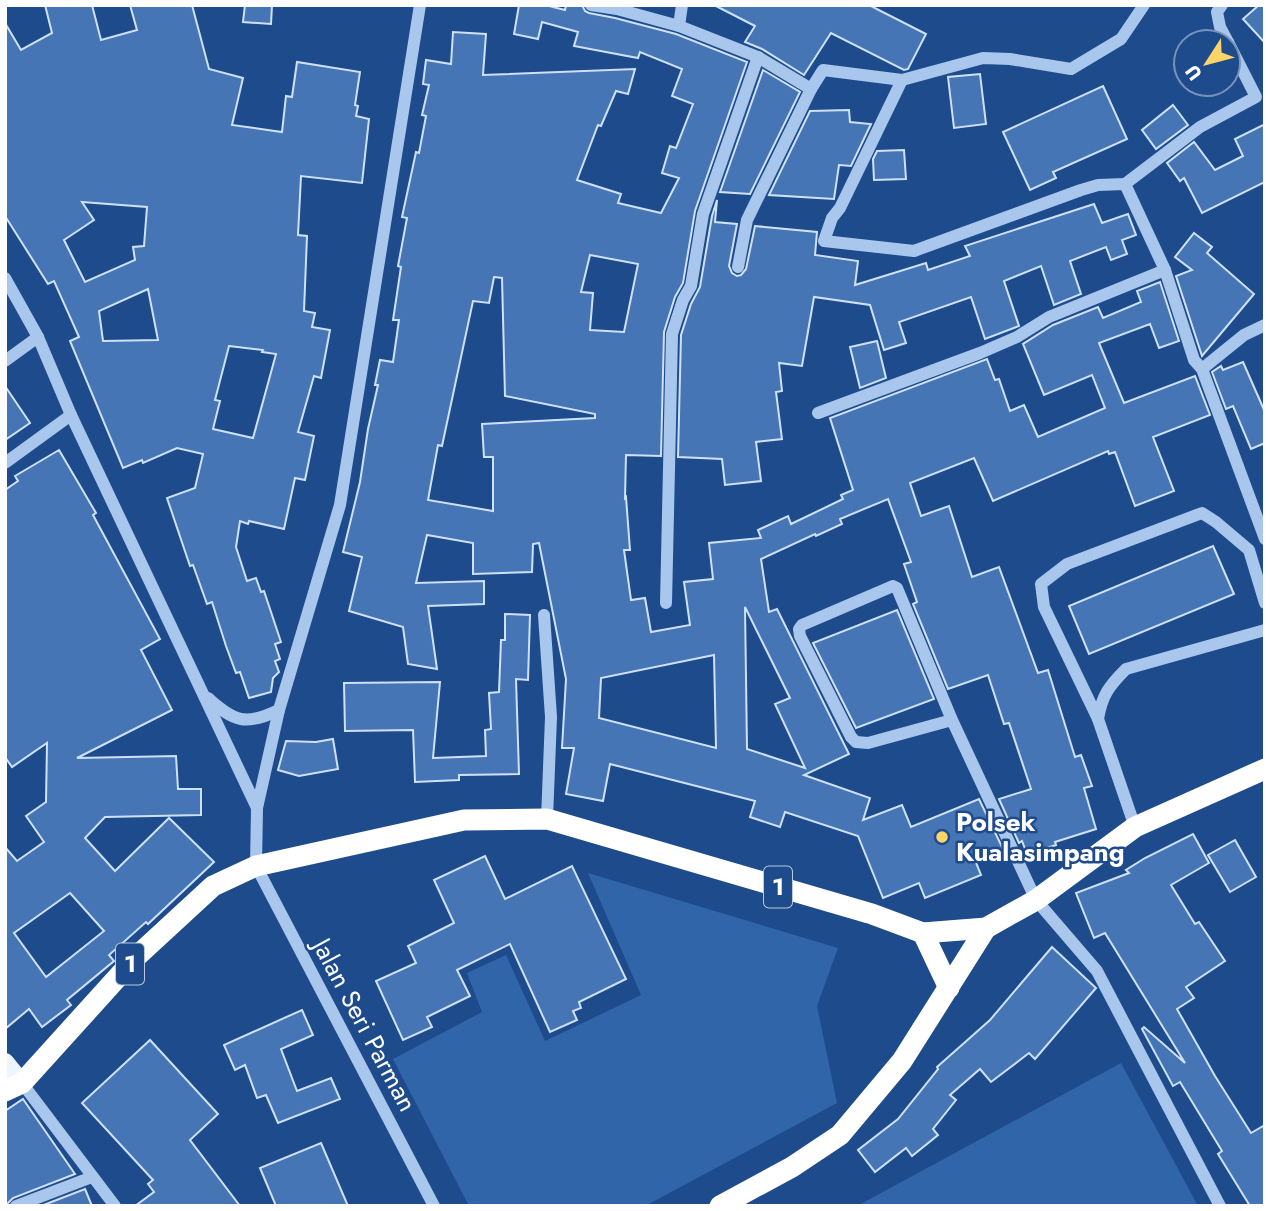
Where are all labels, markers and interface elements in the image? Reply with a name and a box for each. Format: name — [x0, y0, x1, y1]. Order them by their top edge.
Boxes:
north arrow — [1172, 28, 1242, 98]
text: U — [1179, 59, 1208, 86]
place label: Polsek Kualasimpang — [956, 803, 1125, 871]
marker: Polsek Kualasimpang — [934, 829, 950, 845]
road number: 1 — [764, 866, 792, 908]
street label: Jalan Seri Parman — [302, 929, 427, 1118]
road number: 1 — [116, 944, 144, 984]

